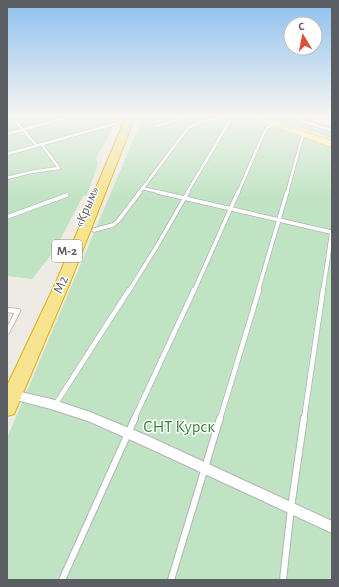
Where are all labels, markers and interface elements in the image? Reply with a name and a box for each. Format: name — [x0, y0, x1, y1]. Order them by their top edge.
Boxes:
north arrow — [283, 16, 323, 56]
text: С — [297, 21, 305, 33]
street label: «Крым» — [72, 184, 102, 230]
road number: М-2 — [52, 240, 82, 262]
street label: М2 — [51, 274, 71, 296]
park label: СНТ Курск — [143, 418, 215, 436]

